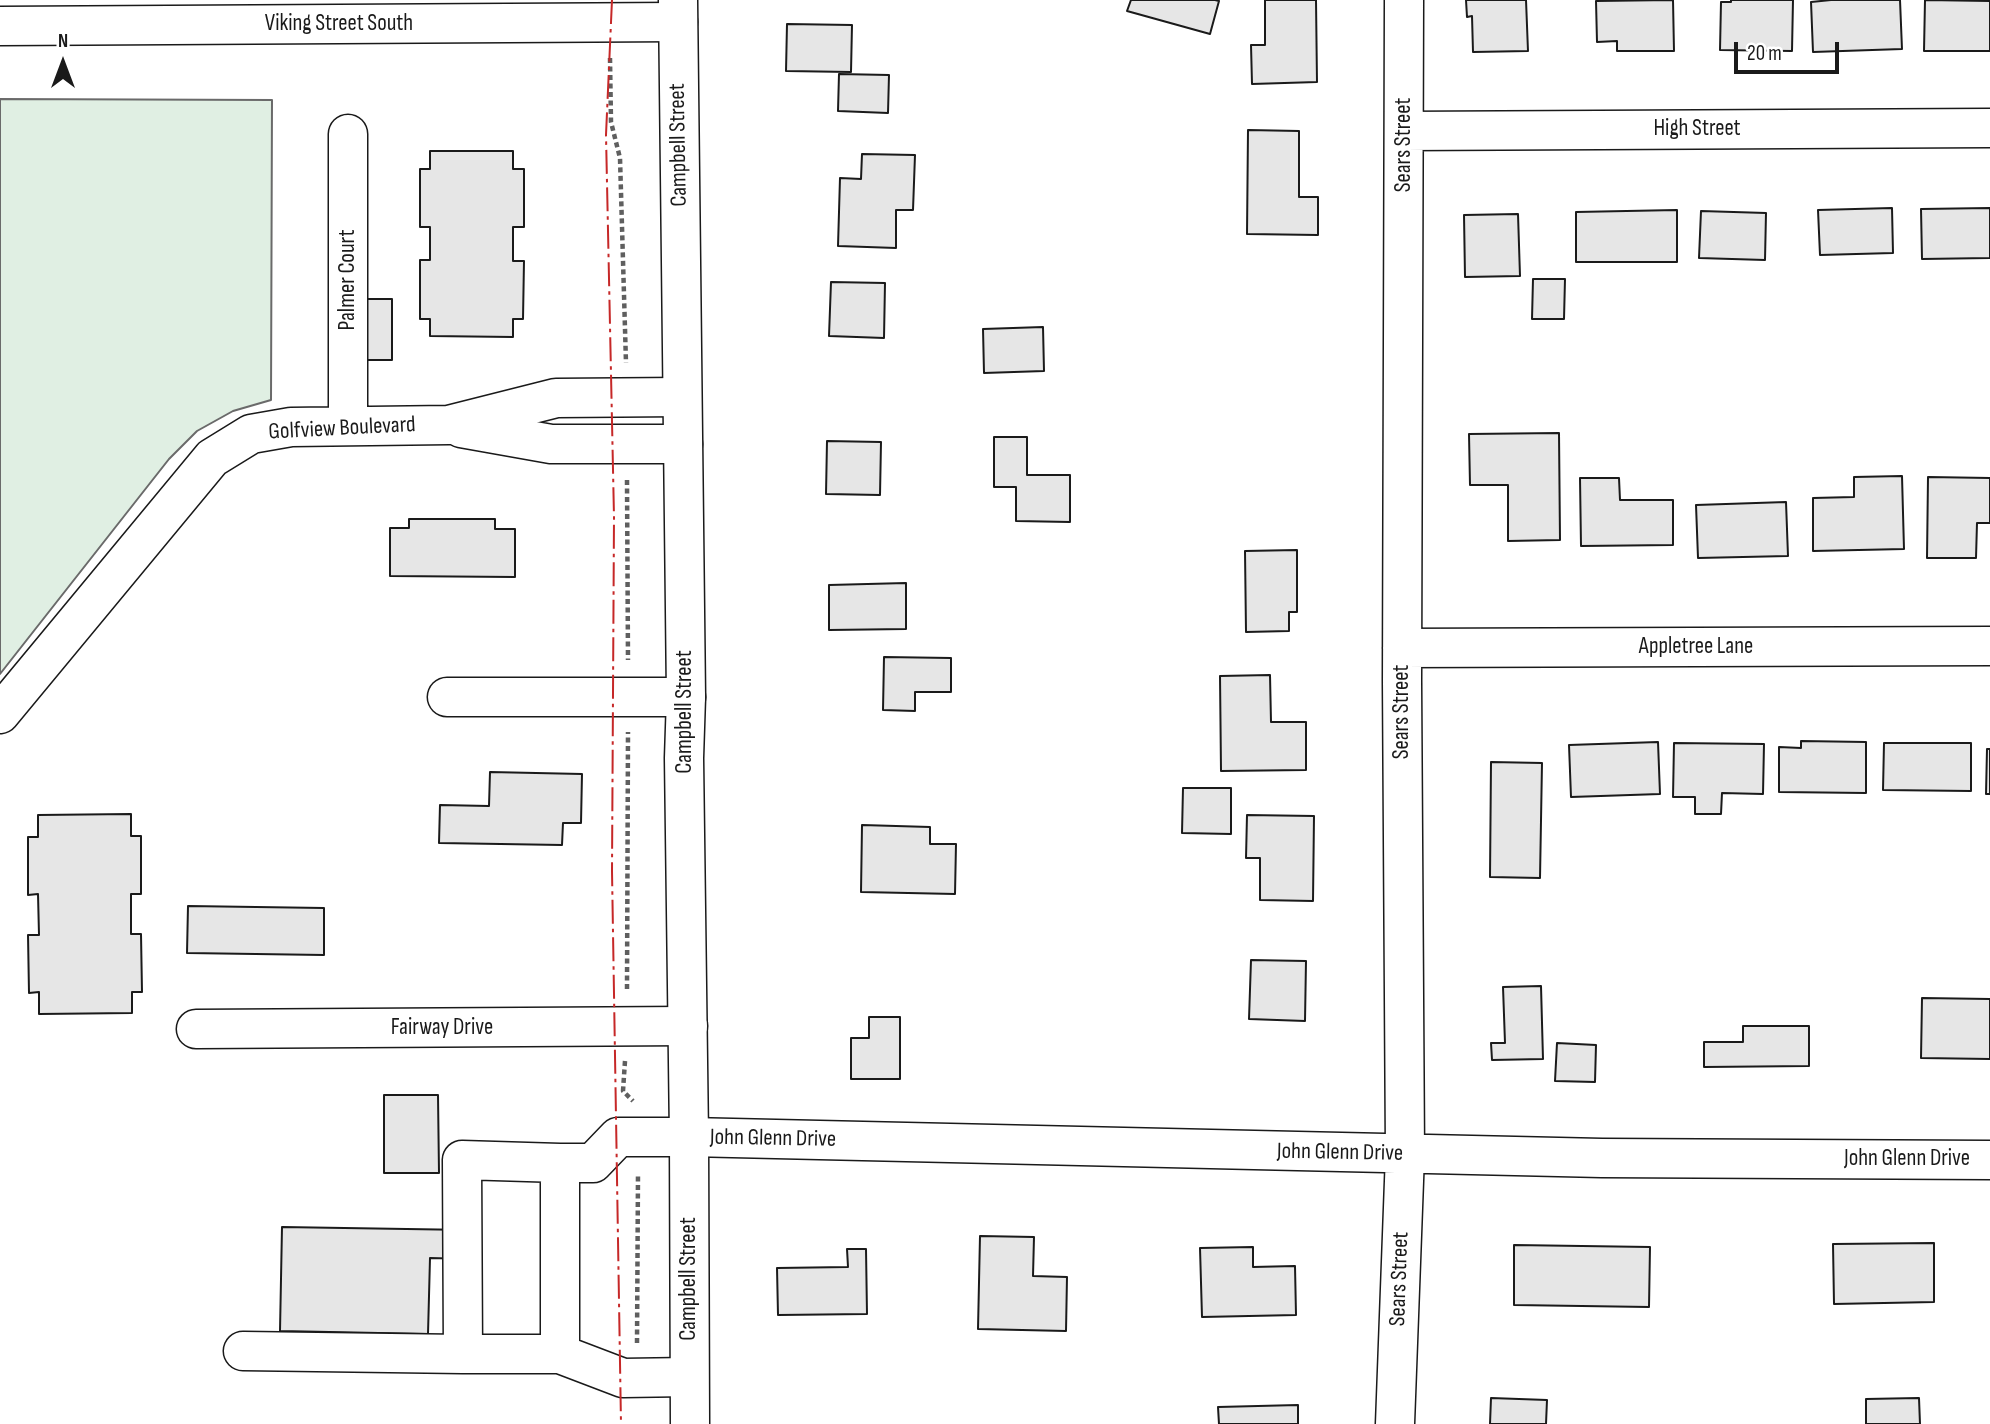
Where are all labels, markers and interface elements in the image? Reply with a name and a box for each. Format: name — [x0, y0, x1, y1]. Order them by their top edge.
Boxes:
street label: Viking Street South — [265, 10, 413, 38]
north arrow — [28, 28, 98, 98]
scale bar — [1738, 28, 1843, 72]
text: N — [58, 30, 68, 53]
text: 20 m — [1747, 41, 1782, 66]
street label: Campbell Street — [664, 83, 694, 207]
street label: Sears Street — [1390, 98, 1418, 192]
street label: High Street — [1653, 115, 1741, 143]
street label: Palmer Court — [334, 230, 362, 330]
street label: Golfview Boulevard — [268, 411, 416, 447]
street label: Appletree Lane — [1639, 633, 1753, 661]
street label: Campbell Street — [671, 650, 699, 774]
street label: Sears Street — [1388, 665, 1416, 759]
street label: Fairway Drive — [391, 1014, 493, 1042]
street label: John Glenn Drive — [710, 1124, 836, 1154]
street label: John Glenn Drive — [1277, 1138, 1403, 1168]
street label: John Glenn Drive — [1844, 1145, 1970, 1173]
street label: Campbell Street — [675, 1217, 703, 1341]
street label: Sears Street — [1385, 1231, 1415, 1327]

